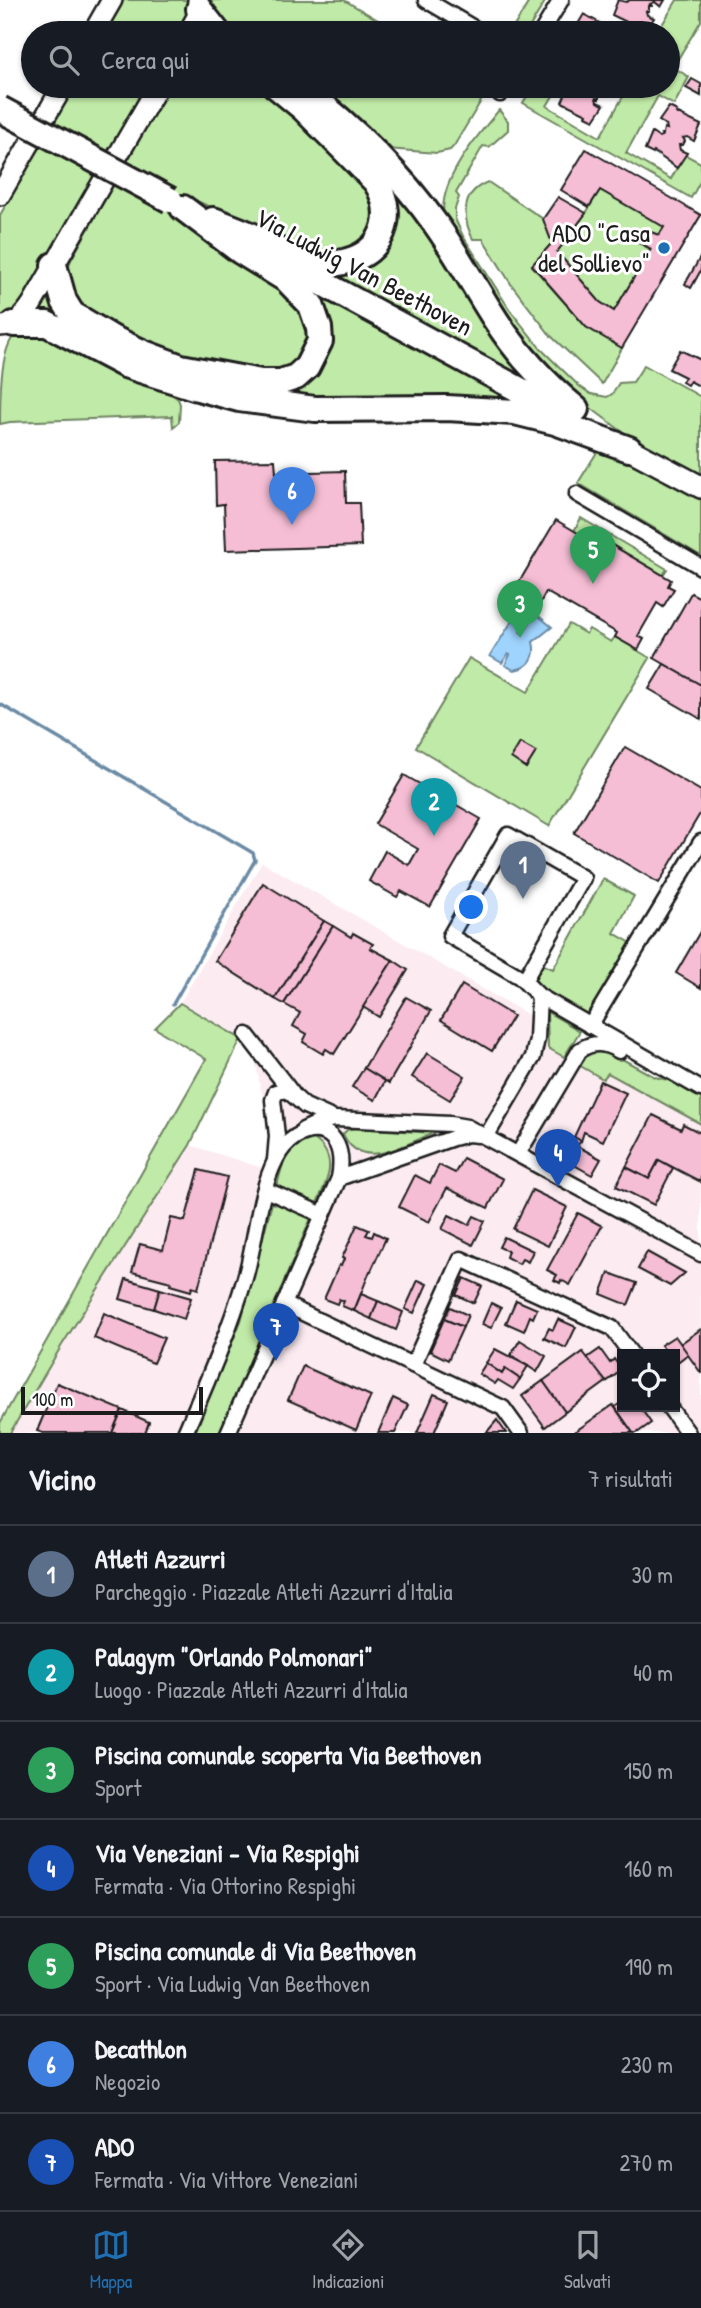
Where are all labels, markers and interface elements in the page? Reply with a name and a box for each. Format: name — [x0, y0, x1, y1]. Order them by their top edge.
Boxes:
search box — [21, 21, 680, 98]
icon: search — [45, 41, 83, 79]
text: Cerca qui — [101, 42, 190, 77]
street label: Via Ludwig Van Beethoven — [249, 199, 479, 344]
place label: ADO "Casa del Sollievo" — [538, 215, 650, 280]
marker: ADO "Casa del Sollievo" — [656, 240, 672, 256]
pin: 6 — [269, 467, 315, 525]
pin: 5 — [570, 526, 616, 584]
pin: 3 — [497, 580, 543, 638]
pin: 2 — [411, 778, 457, 836]
pin: 1 — [500, 841, 546, 899]
your location — [454, 890, 488, 924]
pin: 4 — [535, 1129, 581, 1187]
pin: 7 — [253, 1303, 299, 1361]
map controls — [617, 1349, 680, 1412]
button: locate — [617, 1349, 680, 1412]
scale bar — [21, 1384, 203, 1416]
text: 100 m — [32, 1386, 73, 1412]
text: Vicino — [28, 1459, 96, 1499]
text: 7 risultati — [588, 1463, 673, 1494]
text: Atleti Azzurri — [95, 1541, 226, 1576]
text: 1 — [47, 1559, 55, 1590]
text: 30 m — [631, 1559, 673, 1590]
text: Parcheggio · Piazzale Atleti Azzurri d'Italia — [95, 1576, 453, 1607]
text: Palagym "Orlando Polmonari" — [95, 1639, 373, 1674]
text: 2 — [46, 1657, 56, 1688]
text: 40 m — [633, 1657, 673, 1688]
text: Luogo · Piazzale Atleti Azzurri d'Italia — [95, 1674, 408, 1705]
text: Piscina comunale scoperta Via Beethoven — [95, 1737, 482, 1772]
text: 3 — [46, 1755, 56, 1786]
text: 150 m — [624, 1755, 673, 1786]
text: Sport — [95, 1772, 141, 1803]
text: Via Veneziani - Via Respighi — [95, 1835, 360, 1870]
text: 4 — [47, 1853, 55, 1884]
text: 160 m — [624, 1853, 673, 1884]
text: Fermata · Via Ottorino Respighi — [95, 1870, 356, 1901]
text: Piscina comunale di Via Beethoven — [95, 1933, 416, 1968]
text: 5 — [46, 1951, 56, 1982]
text: 190 m — [625, 1951, 673, 1982]
text: Sport · Via Ludwig Van Beethoven — [95, 1968, 370, 1999]
text: Decathlon — [95, 2031, 187, 2066]
text: 6 — [46, 2049, 56, 2080]
text: 230 m — [621, 2049, 673, 2080]
text: Negozio — [95, 2066, 160, 2097]
text: ADO — [95, 2129, 135, 2164]
text: 7 — [45, 2147, 57, 2178]
text: 270 m — [620, 2147, 673, 2178]
text: Fermata · Via Vittore Veneziani — [95, 2164, 358, 2195]
tab: Mappa — [90, 2226, 132, 2294]
tab: Indicazioni — [312, 2226, 384, 2294]
tab: Salvati — [564, 2226, 611, 2294]

